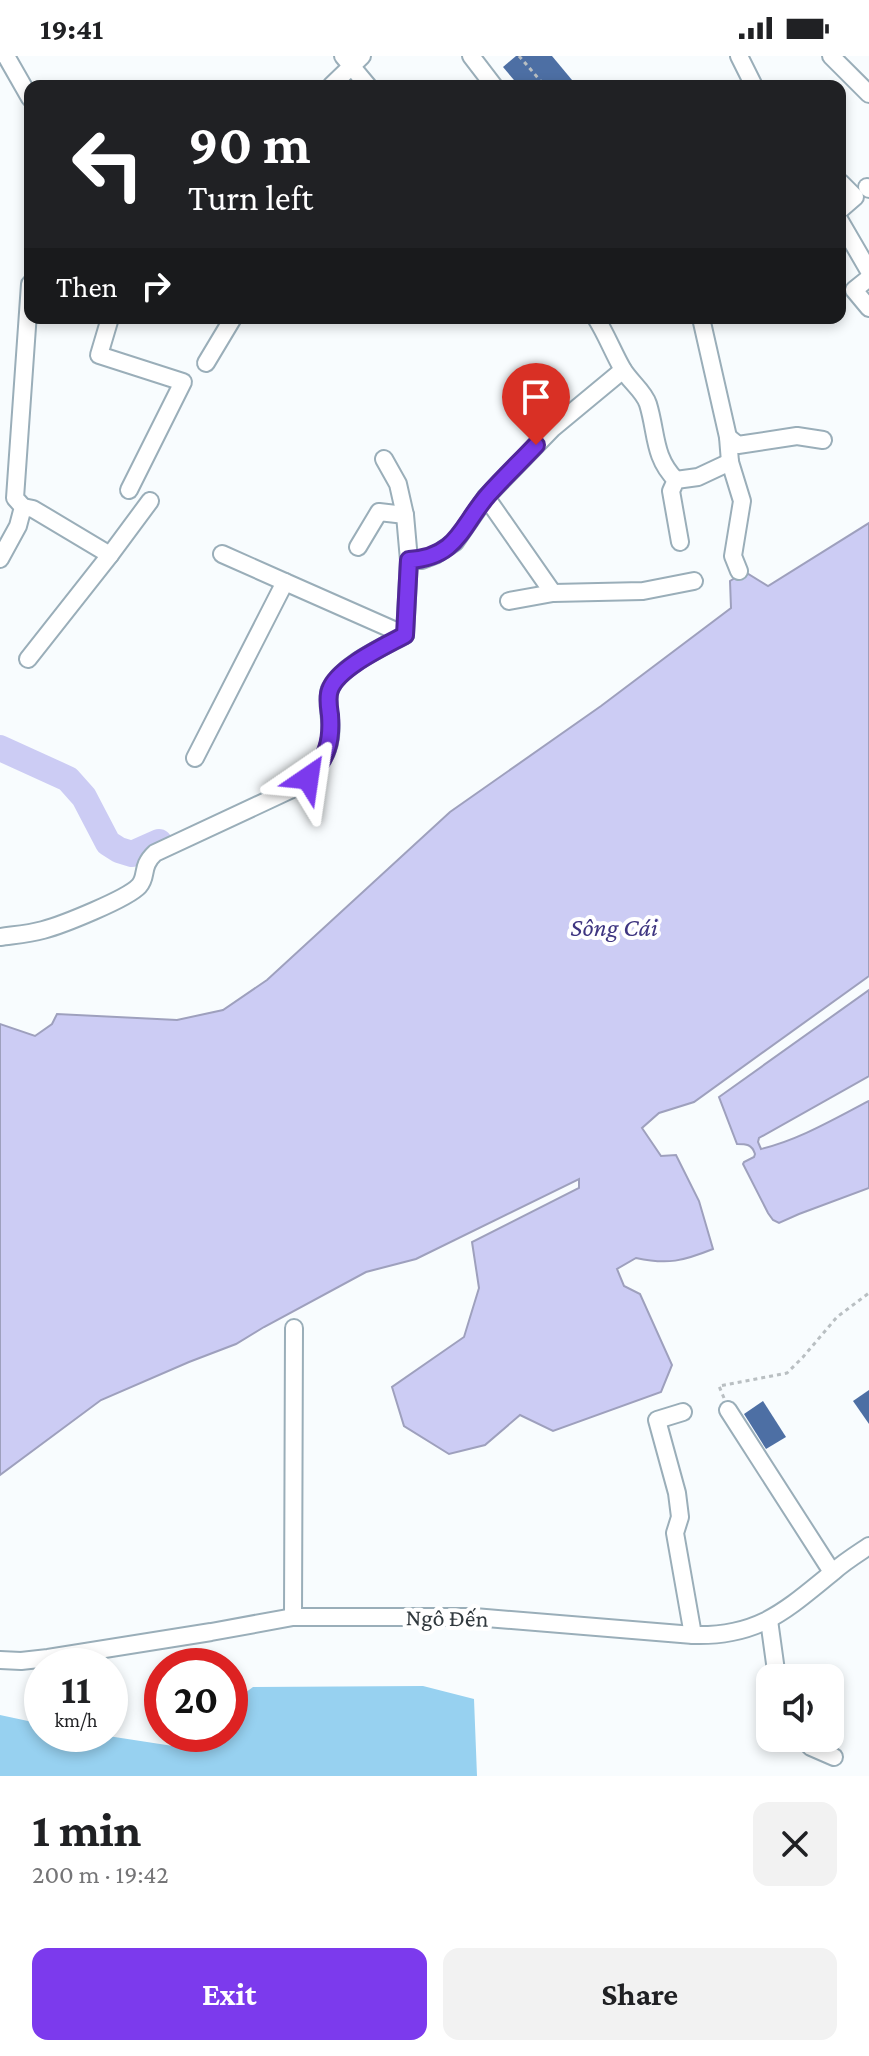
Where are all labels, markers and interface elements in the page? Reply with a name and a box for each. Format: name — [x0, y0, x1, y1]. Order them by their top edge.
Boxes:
text: 19:41 — [40, 12, 103, 45]
icon: left — [56, 112, 160, 216]
text: 90 m — [188, 113, 311, 175]
text: Turn left — [188, 178, 313, 218]
icon: right — [134, 264, 178, 308]
text: Then — [56, 270, 118, 303]
pin — [502, 363, 570, 445]
icon: arrive — [514, 375, 558, 419]
position arrow — [266, 736, 350, 820]
water label: Sông Cái — [570, 913, 658, 942]
street label: Ngô Đến — [405, 1603, 489, 1632]
speed limit sign: 20 — [144, 1648, 248, 1752]
map controls — [756, 1664, 844, 1752]
button: sound — [756, 1664, 844, 1752]
text: 11 — [61, 1667, 91, 1712]
text: km/h — [54, 1709, 98, 1731]
button: close — [753, 1802, 837, 1886]
text: 1 min — [32, 1803, 141, 1856]
text: 200 m · 19:42 — [32, 1860, 169, 1889]
button: Exit — [32, 1948, 427, 2040]
button: Share — [443, 1948, 837, 2040]

